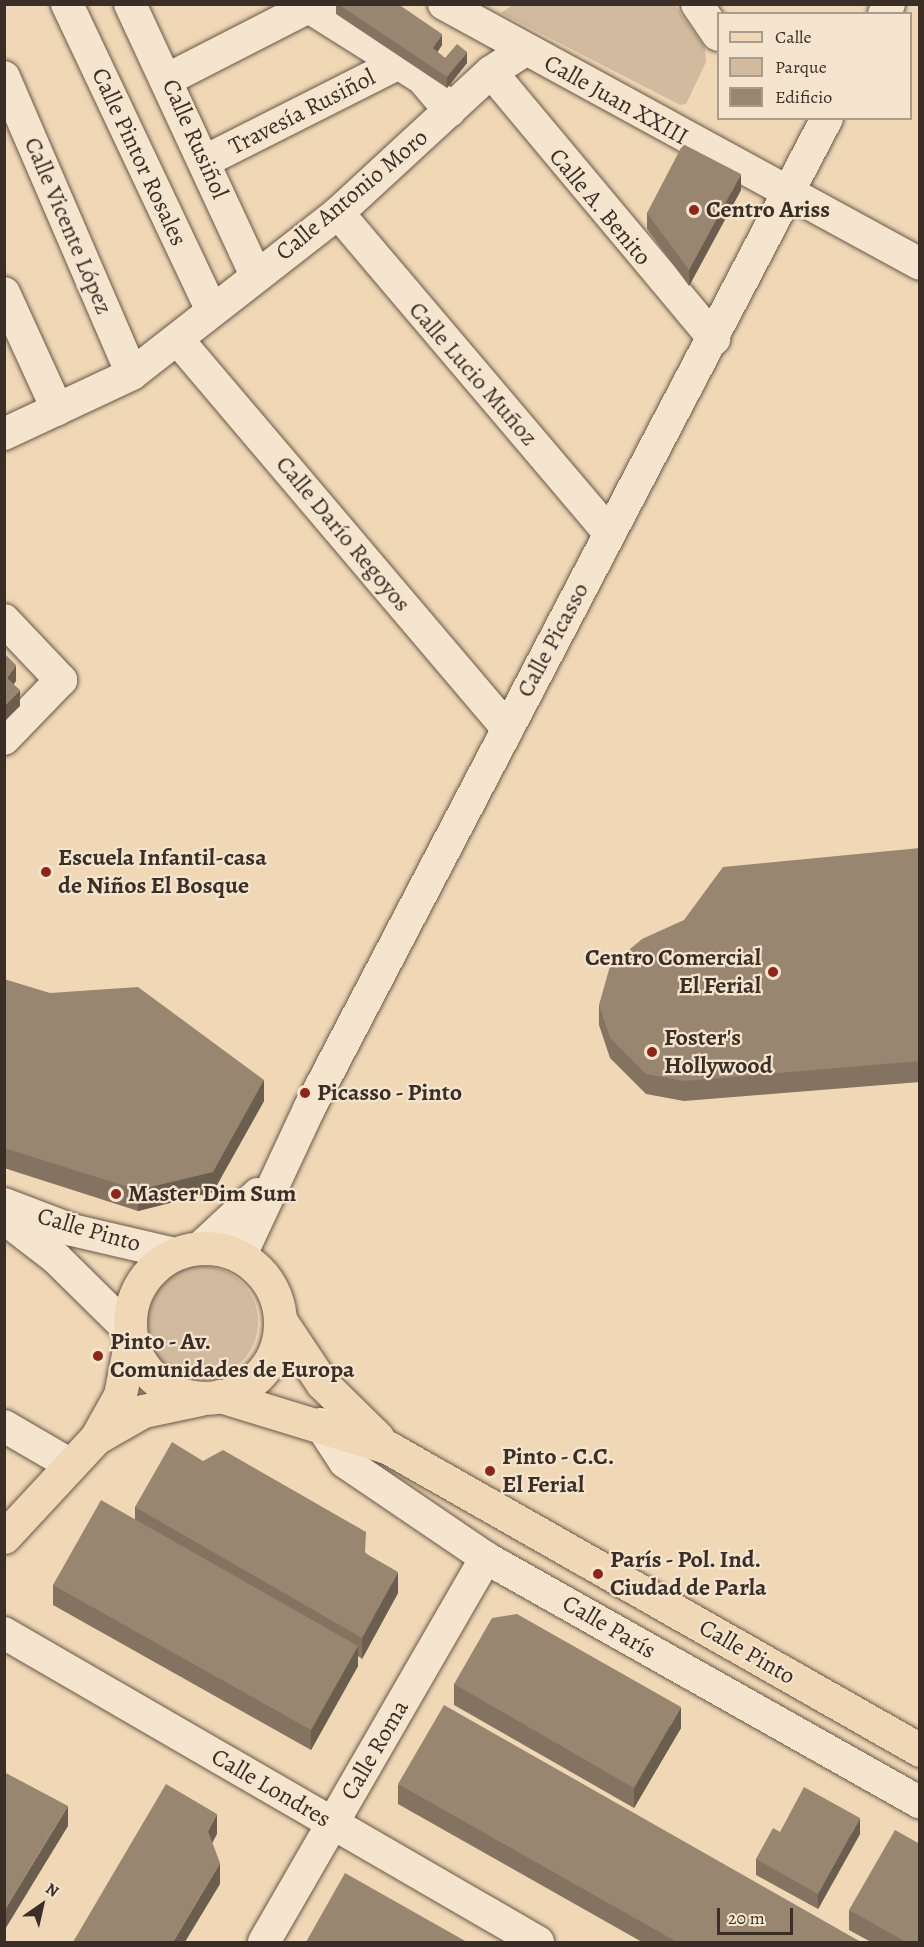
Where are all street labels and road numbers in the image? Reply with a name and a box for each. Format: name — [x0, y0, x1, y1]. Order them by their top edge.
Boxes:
street label: Calle Juan XXIII — [539, 49, 693, 151]
street label: Calle Pintor Rosales — [85, 63, 193, 251]
street label: Travesía Rusiñol — [224, 63, 380, 161]
street label: Calle Rusiñol — [156, 75, 234, 203]
street label: Calle Antonio Moro — [270, 123, 434, 267]
street label: Calle Vicente López — [18, 133, 118, 319]
street label: Calle A. Benito — [543, 143, 657, 271]
street label: Calle Lucio Muñoz — [403, 296, 543, 452]
street label: Calle Darío Regoyos — [270, 450, 416, 618]
street label: Calle Picasso — [511, 578, 595, 702]
street label: Calle Pinto — [34, 1202, 144, 1258]
street label: Calle París — [557, 1589, 661, 1665]
street label: Calle Pinto — [694, 1613, 800, 1691]
street label: Calle Roma — [335, 1695, 415, 1805]
street label: Calle Londres — [206, 1742, 336, 1834]

